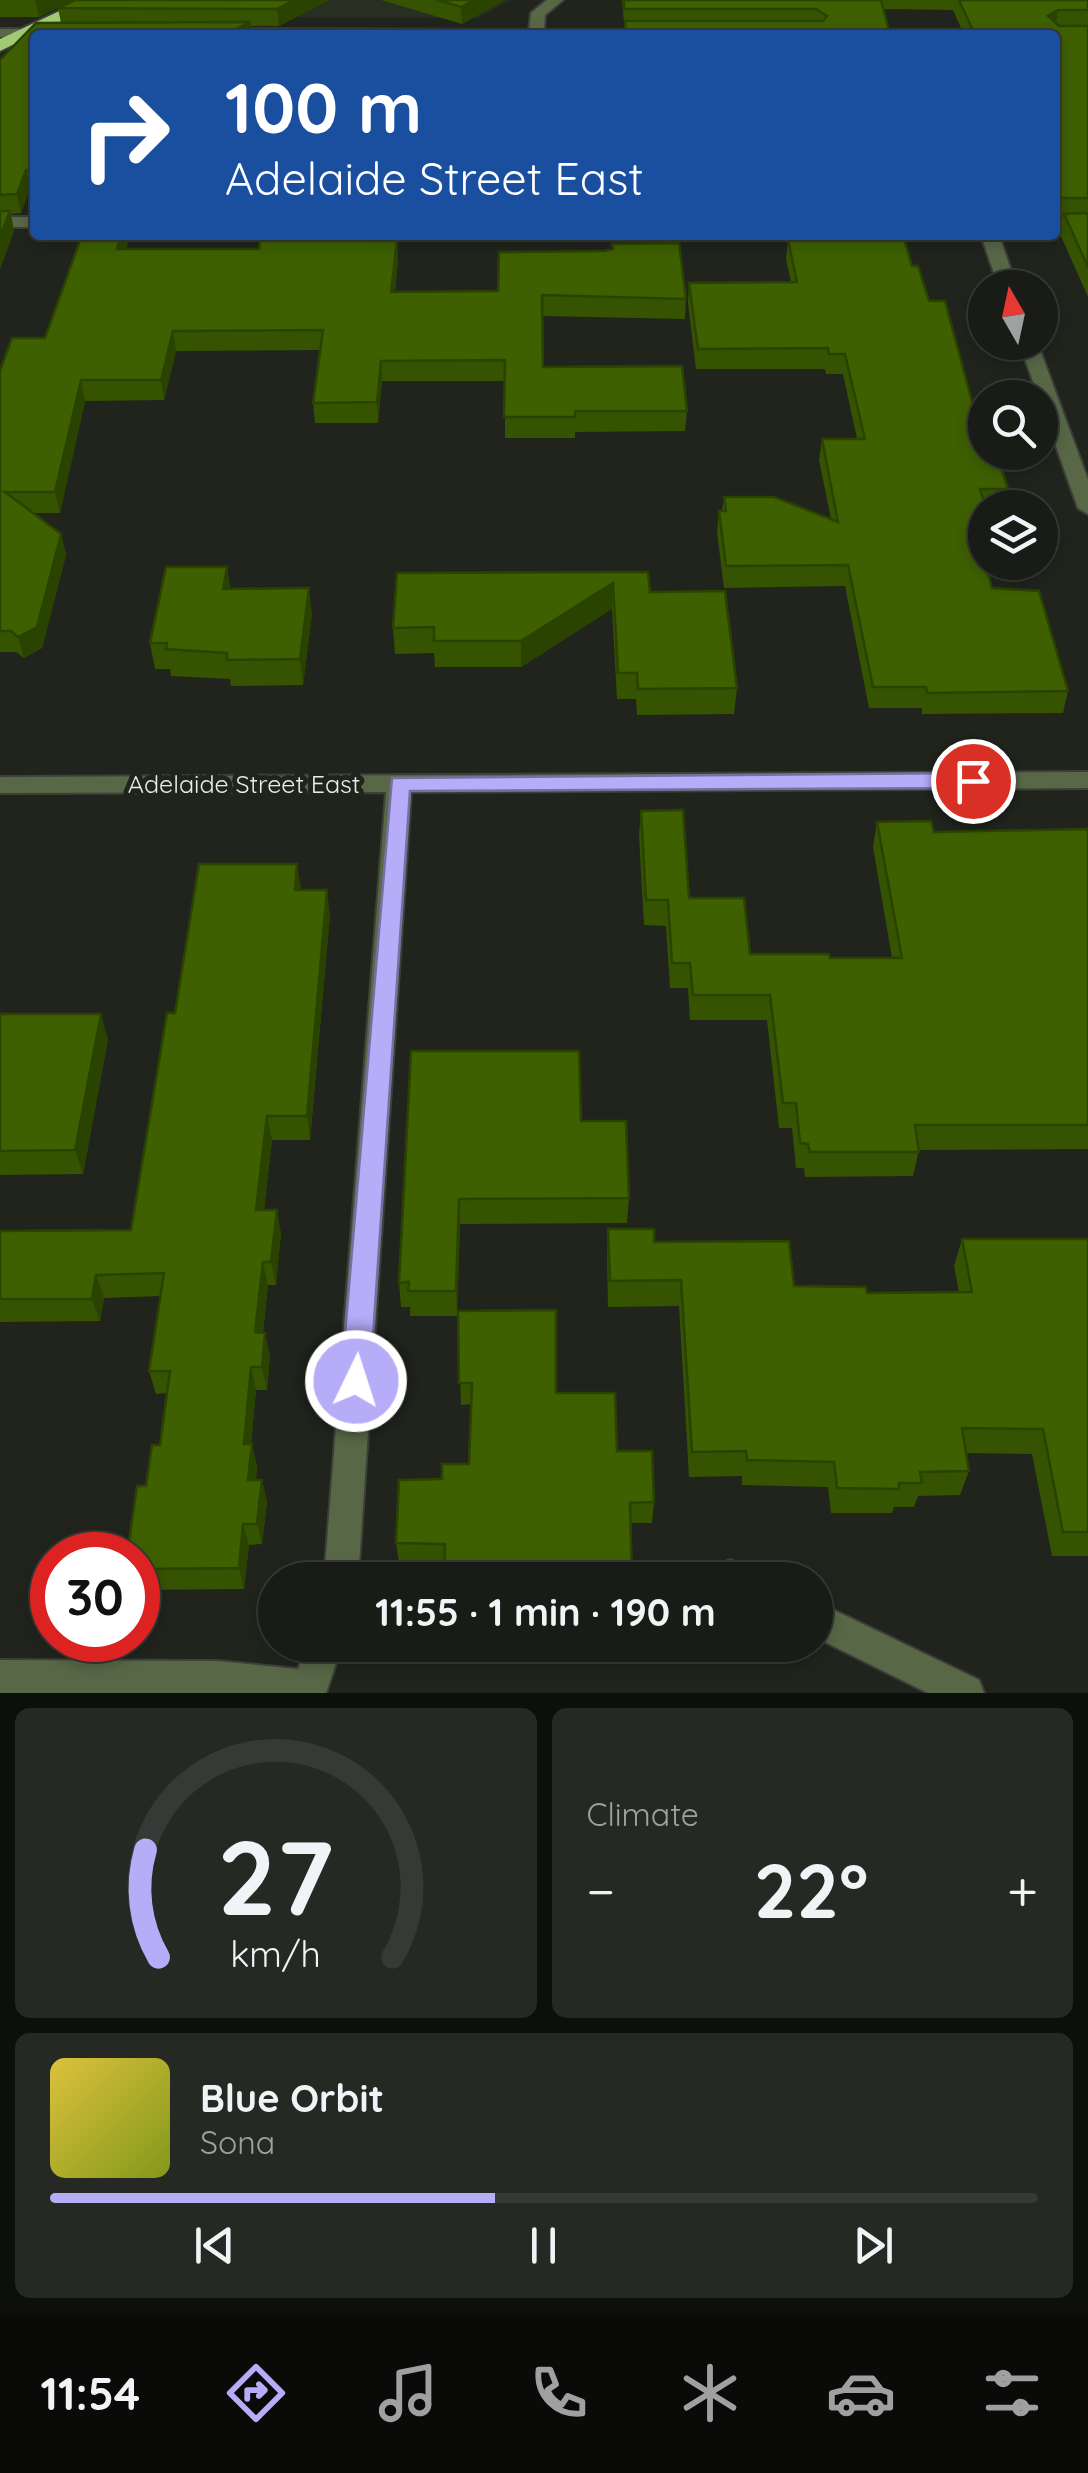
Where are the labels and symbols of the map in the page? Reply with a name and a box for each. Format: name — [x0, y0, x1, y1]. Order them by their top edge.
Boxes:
north arrow — [968, 270, 1058, 360]
pin — [931, 739, 1016, 824]
street label: Adelaide Street East — [128, 768, 360, 799]
position arrow — [304, 1329, 408, 1433]
speed limit sign: 30 — [30, 1532, 160, 1662]

